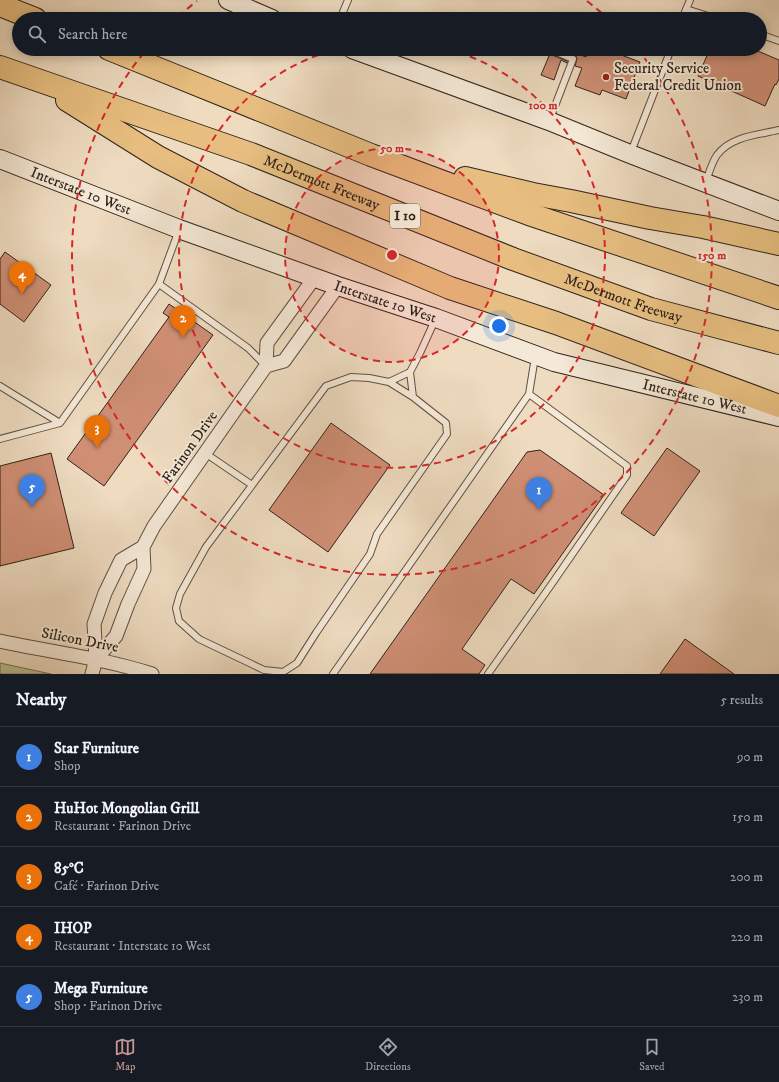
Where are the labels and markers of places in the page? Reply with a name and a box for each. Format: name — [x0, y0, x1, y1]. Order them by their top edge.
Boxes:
place label: Security Service Federal Credit Union — [614, 59, 742, 95]
marker: Security Service Federal Credit Union — [601, 72, 611, 82]
centre of rings — [385, 248, 399, 262]
pin: 4 — [9, 261, 35, 294]
pin: 2 — [170, 305, 196, 338]
pin: 3 — [84, 415, 110, 448]
pin: 5 — [19, 474, 45, 507]
pin: 1 — [526, 477, 552, 510]

